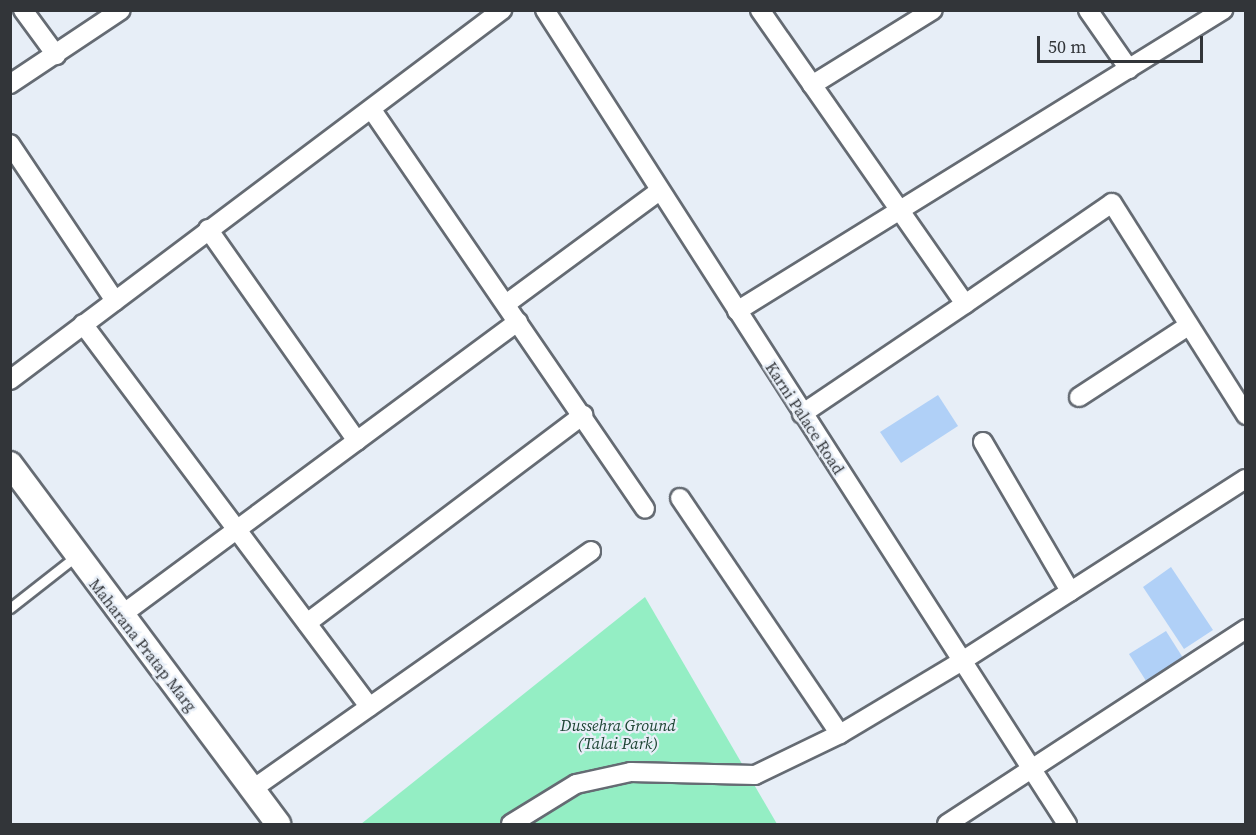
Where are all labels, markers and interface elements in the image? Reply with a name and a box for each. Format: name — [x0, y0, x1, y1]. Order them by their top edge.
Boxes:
scale bar — [1040, 24, 1206, 62]
text: 50 m — [1048, 34, 1086, 59]
street label: Karni Palace Road — [762, 358, 848, 478]
street label: Maharana Pratap Marg — [85, 575, 201, 715]
park label: Dussehra Ground (Talai Park) — [560, 715, 676, 753]

